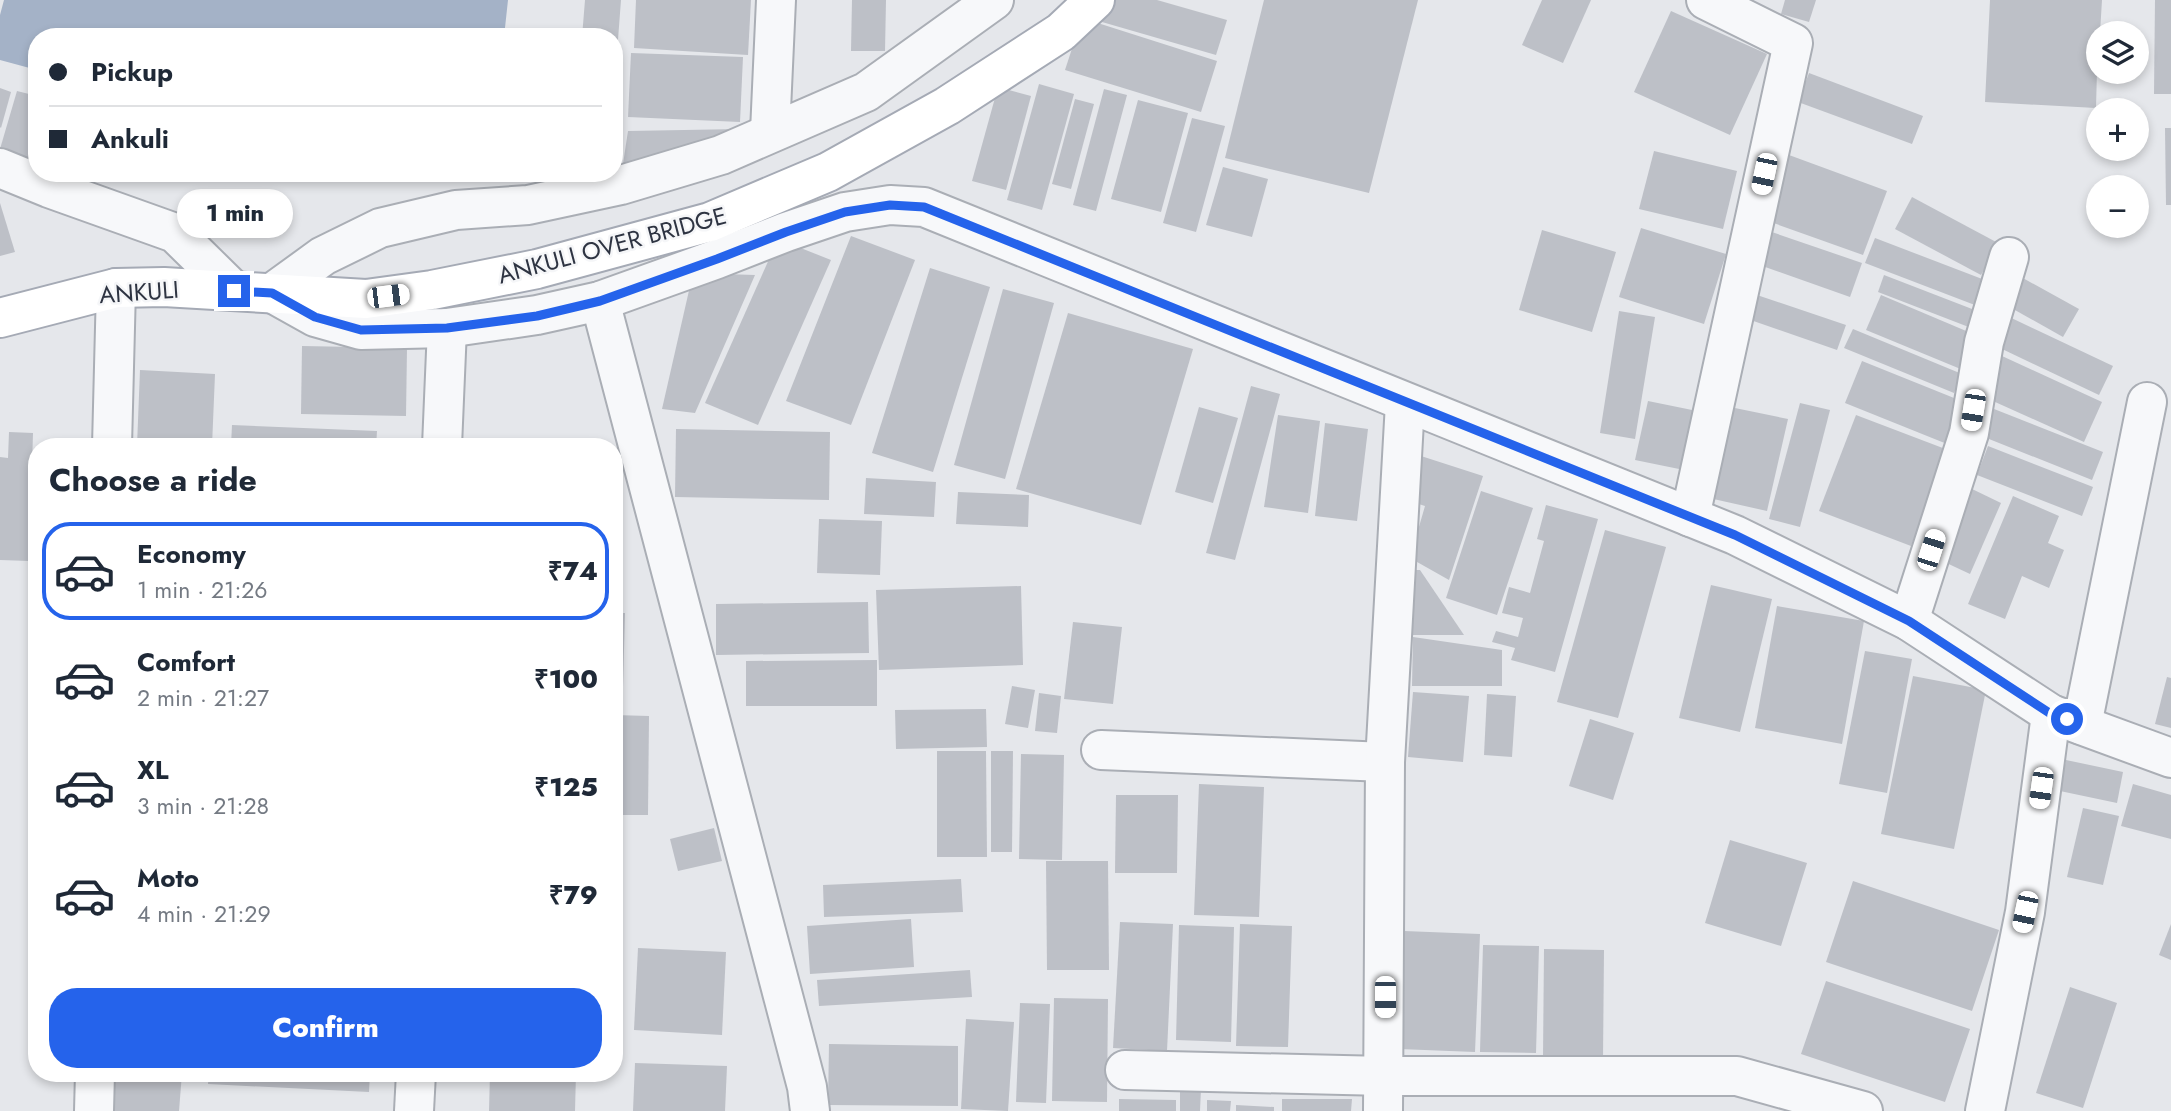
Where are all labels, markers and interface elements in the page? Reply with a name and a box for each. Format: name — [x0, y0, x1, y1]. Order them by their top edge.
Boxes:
map controls — [2086, 21, 2149, 238]
button: layers — [2086, 21, 2149, 84]
text: Pickup — [91, 53, 173, 91]
button: + — [2086, 98, 2149, 161]
text: Ankuli — [91, 120, 169, 158]
car — [1750, 151, 1779, 197]
button: − — [2086, 175, 2149, 238]
callout: 1 min — [176, 190, 292, 238]
text: 1 min — [206, 196, 264, 230]
street label: ANKULI OVER BRIDGE — [494, 198, 730, 292]
street label: ANKULI — [98, 272, 180, 312]
route end — [218, 275, 250, 307]
car — [366, 283, 411, 309]
car — [1960, 388, 1987, 432]
text: Choose a ride — [49, 457, 257, 503]
car — [1915, 527, 1948, 573]
text: Economy — [137, 535, 246, 573]
icon: car — [53, 540, 116, 603]
text: ₹74 — [548, 552, 598, 590]
text: 1 min · 21:26 — [137, 573, 268, 607]
text: Comfort — [137, 643, 235, 681]
icon: car — [53, 648, 116, 711]
text: ₹100 — [534, 660, 598, 698]
text: 2 min · 21:27 — [137, 681, 269, 715]
route start — [2051, 703, 2083, 735]
text: XL — [137, 751, 169, 789]
icon: car — [53, 756, 116, 819]
car — [2028, 766, 2055, 810]
text: ₹125 — [534, 768, 598, 806]
text: 3 min · 21:28 — [137, 789, 269, 823]
text: Moto — [137, 859, 199, 897]
icon: car — [53, 864, 116, 927]
text: ₹79 — [549, 876, 598, 914]
car — [2011, 889, 2040, 935]
text: 4 min · 21:29 — [137, 897, 271, 931]
car — [1375, 976, 1396, 1018]
button: Confirm — [49, 988, 602, 1068]

